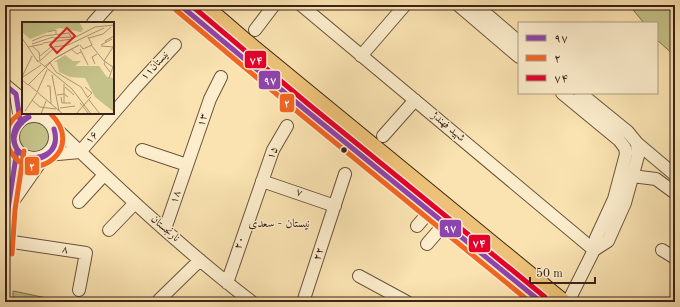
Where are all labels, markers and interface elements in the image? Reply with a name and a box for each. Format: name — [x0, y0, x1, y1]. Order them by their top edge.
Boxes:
inset map — [22, 22, 114, 114]
legend — [518, 22, 658, 94]
text: ۹۷ — [554, 33, 568, 45]
street label: ۱۱نیستان — [139, 49, 171, 83]
line badge: ۷۴ — [244, 50, 267, 69]
text: ۲ — [554, 53, 561, 65]
text: ۷۴ — [250, 56, 263, 67]
line badge: ۹۷ — [258, 70, 281, 90]
text: ۷۴ — [554, 73, 568, 85]
text: ۹۷ — [264, 76, 276, 87]
line badge: ۲ — [279, 93, 295, 113]
text: ۲ — [284, 99, 290, 110]
street label: شهید فهندژ — [428, 109, 467, 145]
street label: ۱۳ — [196, 112, 210, 128]
street label: ۱۶ — [84, 130, 100, 146]
street label: ۱۵ — [265, 145, 281, 161]
unlabelled marker — [339, 145, 349, 155]
line badge: ۲ — [24, 156, 40, 176]
text: ۲ — [29, 162, 35, 173]
street label: ۷ — [294, 187, 304, 199]
street label: ۱۸ — [169, 189, 183, 205]
street label: نارنجستان — [149, 213, 182, 244]
district label: نیستان - سعدی — [248, 218, 310, 230]
line badge: ۹۷ — [439, 219, 462, 238]
text: ۹۷ — [444, 224, 456, 235]
line badge: ۷۴ — [468, 234, 491, 253]
street label: ۲۰ — [233, 235, 247, 251]
text: ۷۴ — [473, 239, 486, 250]
street label: ۸ — [61, 244, 69, 256]
street label: ۲۲ — [312, 246, 326, 262]
scale bar — [530, 259, 595, 285]
text: 50 m — [536, 267, 563, 280]

